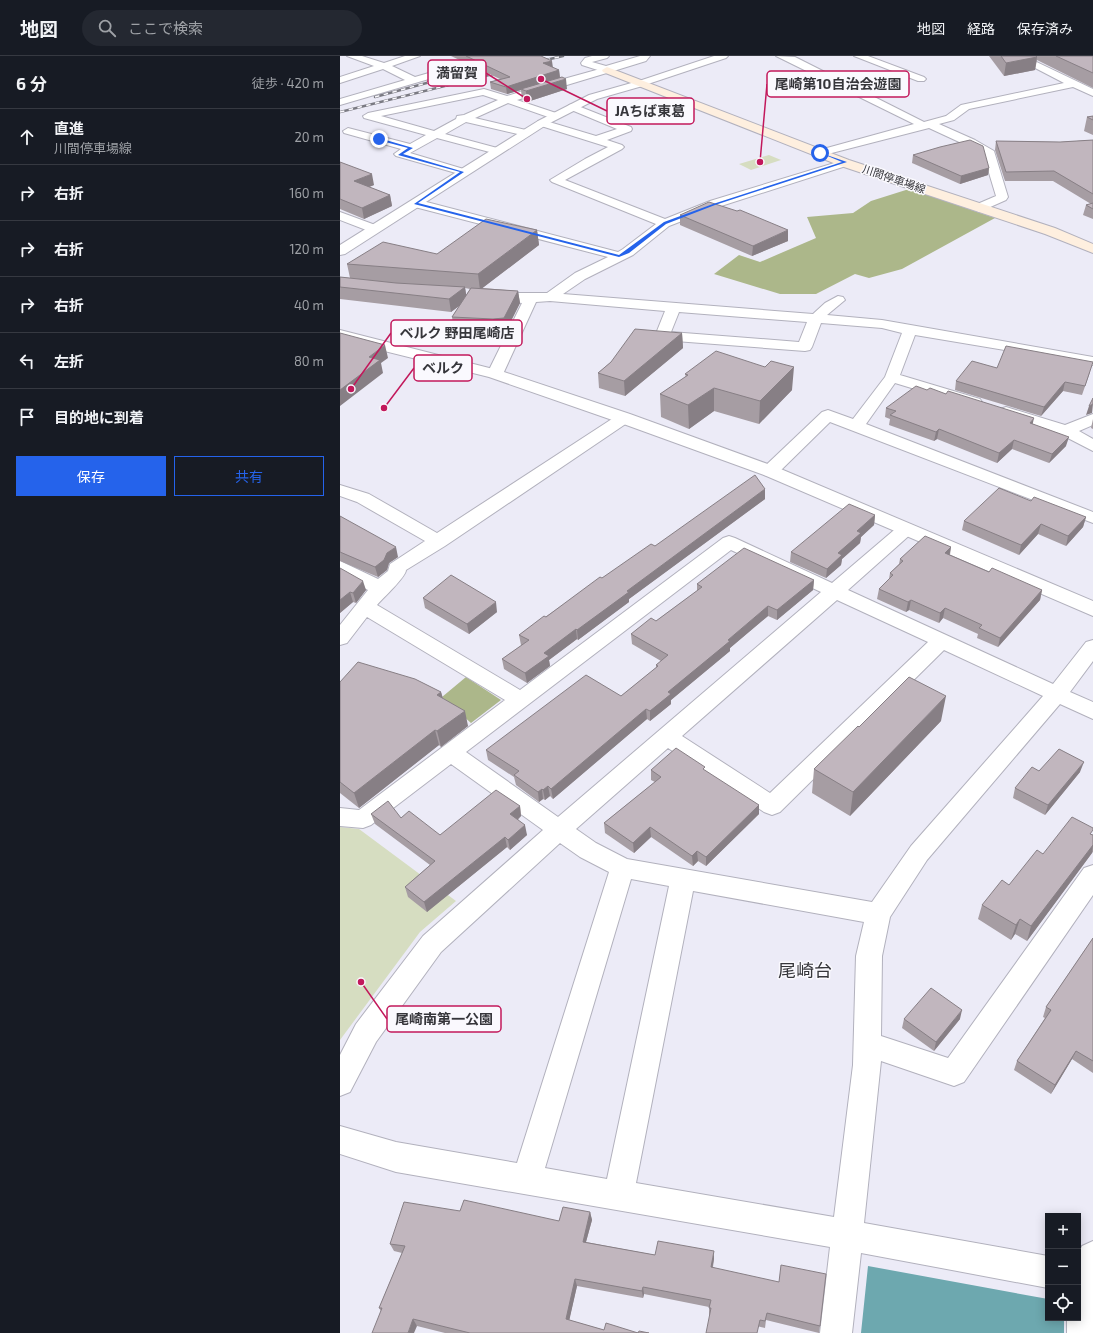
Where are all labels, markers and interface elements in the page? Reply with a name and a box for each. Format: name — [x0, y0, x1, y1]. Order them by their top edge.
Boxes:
search box — [82, 10, 362, 46]
text: 地図 — [20, 17, 58, 40]
icon: search — [96, 17, 118, 39]
text: ここで検索 — [128, 19, 203, 37]
text: 地図 — [917, 20, 945, 37]
text: 経路 — [967, 20, 995, 37]
text: 保存済み — [1017, 20, 1073, 37]
callout: 満留賀 — [428, 60, 486, 86]
text: 満留賀 — [436, 64, 478, 81]
callout: 尾崎第10自治会遊園 — [767, 71, 909, 97]
text: 6 分 — [16, 73, 47, 93]
text: 徒歩 · 420 m — [252, 75, 324, 91]
text: 尾崎第10自治会遊園 — [775, 75, 901, 92]
callout: JAちば東葛 — [607, 98, 694, 124]
text: JAちば東葛 — [615, 102, 685, 119]
text: 直進 — [54, 119, 84, 137]
icon: ahead — [16, 126, 38, 148]
text: 20 m — [295, 129, 324, 145]
route end — [370, 130, 388, 148]
text: 川間停車場線 — [54, 140, 132, 156]
route start — [811, 144, 829, 162]
street label: 川間停車場線 — [861, 162, 927, 195]
icon: right — [16, 182, 38, 204]
text: 右折 — [54, 184, 84, 202]
text: 160 m — [289, 185, 324, 201]
icon: right — [16, 238, 38, 260]
text: 右折 — [54, 240, 84, 258]
text: 120 m — [289, 241, 324, 257]
icon: right — [16, 294, 38, 316]
text: 右折 — [54, 296, 84, 314]
text: 40 m — [294, 297, 324, 313]
callout: ベルク 野田尾崎店 — [391, 320, 522, 346]
text: ベルク 野田尾崎店 — [399, 324, 515, 341]
icon: left — [16, 350, 38, 372]
text: 左折 — [54, 352, 84, 370]
text: 80 m — [294, 353, 324, 369]
callout: ベルク — [414, 355, 472, 381]
text: ベルク — [422, 359, 464, 376]
icon: arrive — [16, 406, 38, 428]
text: 目的地に到着 — [54, 408, 144, 426]
button: 保存 — [16, 456, 166, 496]
button: 共有 — [174, 456, 324, 496]
district label: 尾崎台 — [778, 959, 832, 981]
callout: 尾崎南第一公園 — [387, 1006, 501, 1032]
text: 尾崎南第一公園 — [395, 1010, 493, 1027]
map controls — [1045, 1213, 1081, 1321]
button: + — [1045, 1213, 1081, 1249]
button: − — [1045, 1249, 1081, 1285]
button: locate — [1045, 1285, 1081, 1321]

